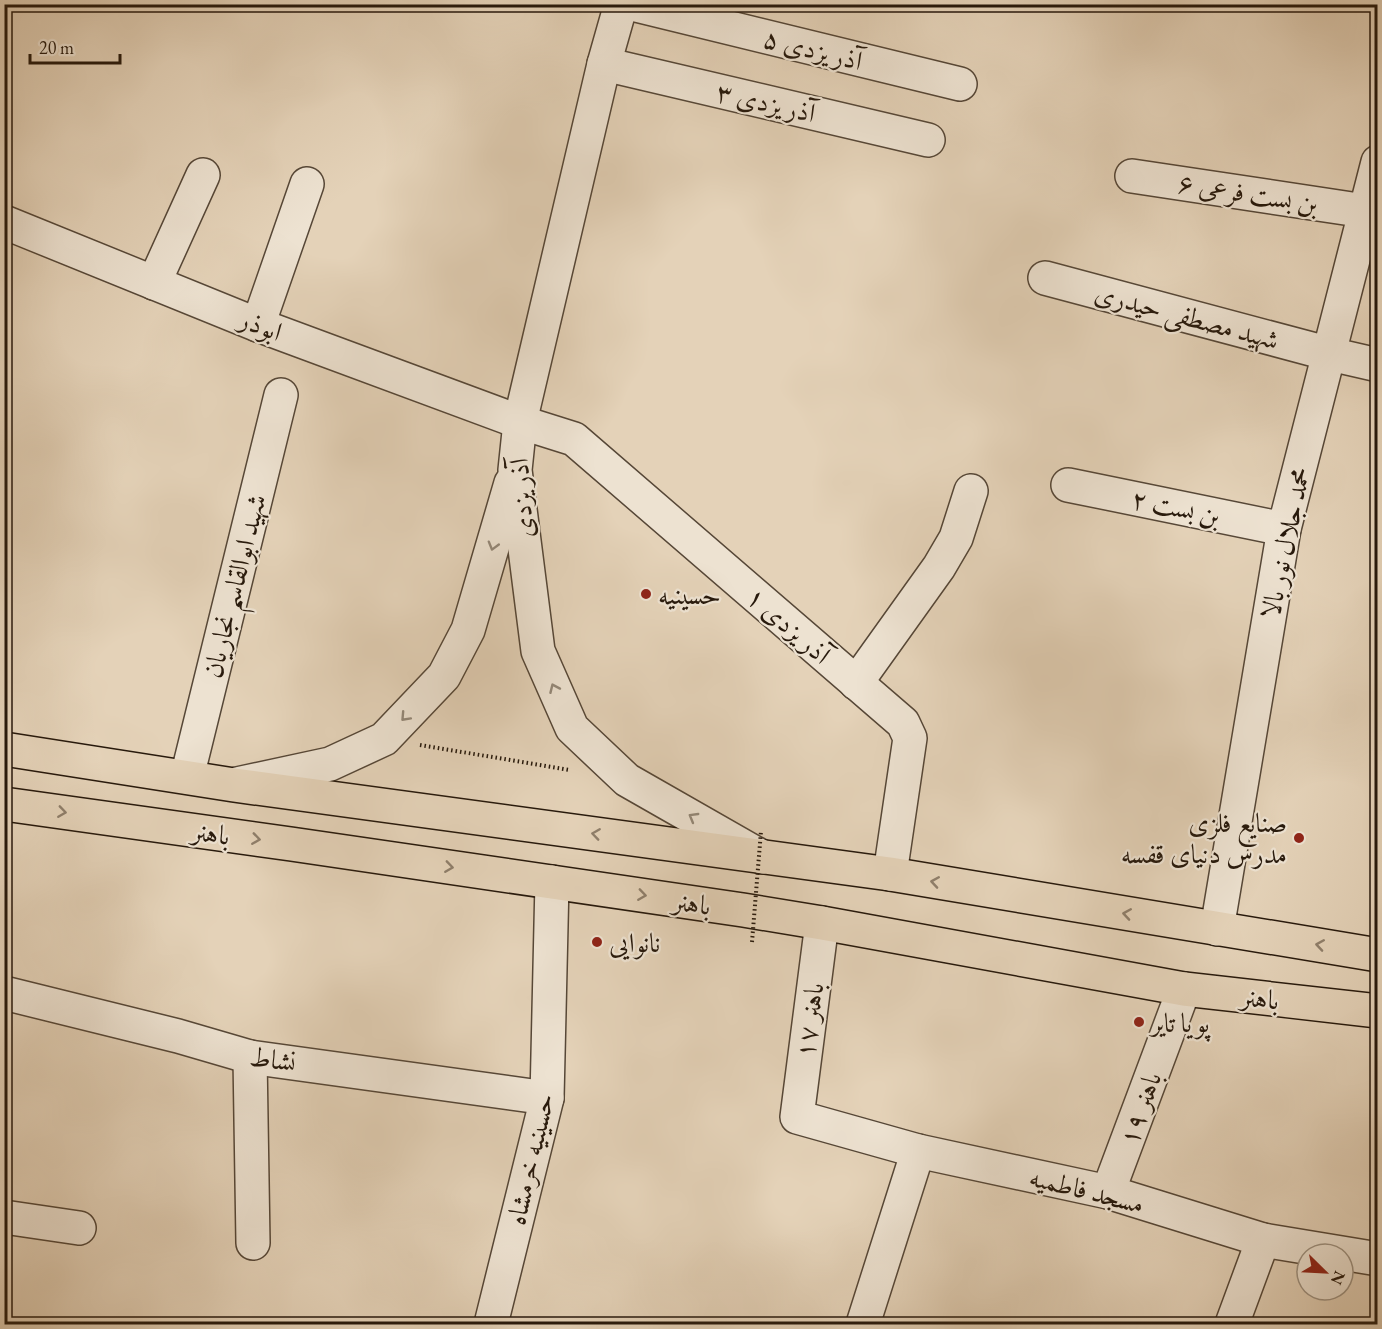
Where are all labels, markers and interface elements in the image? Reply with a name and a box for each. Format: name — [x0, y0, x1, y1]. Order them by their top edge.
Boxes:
street label: آذر یزدی ۵ — [760, 20, 869, 79]
scale bar — [30, 27, 120, 65]
text: 20 m — [39, 36, 74, 59]
street label: آذر یزدی ۳ — [713, 74, 822, 131]
street label: بن بست فرعی ۶ — [1175, 165, 1321, 221]
street label: شهید مصطفی حیدری — [1090, 275, 1283, 359]
street label: ابوذر — [232, 300, 287, 349]
street label: آذر یزدی — [501, 454, 541, 539]
street label: محمد جلال نور بالا — [1252, 464, 1318, 622]
street label: بن بست ۲ — [1128, 481, 1224, 533]
street label: شهید ابوالقاسم نجاریان — [194, 491, 283, 684]
one-way arrow — [488, 540, 500, 551]
place label: حسینیه — [658, 577, 721, 612]
street label: آذر یزدی ۱ — [739, 579, 841, 673]
marker: حسینیه — [639, 587, 653, 601]
one-way arrow — [549, 683, 561, 694]
one-way arrow — [402, 709, 413, 720]
place label: صنایع فلزی مدرس دنیای قفسه — [1121, 805, 1287, 871]
one-way arrow — [58, 806, 67, 818]
street label: باهنر — [187, 813, 232, 853]
one-way arrow — [689, 813, 699, 825]
one-way arrow — [592, 829, 601, 841]
marker: صنایع فلزی مدرس دنیای قفسه — [1292, 831, 1306, 845]
one-way arrow — [251, 833, 260, 845]
one-way arrow — [444, 861, 453, 873]
one-way arrow — [930, 876, 940, 888]
street label: باهنر — [668, 883, 713, 923]
one-way arrow — [637, 889, 646, 901]
one-way arrow — [1123, 908, 1132, 920]
place label: نانوایی — [609, 925, 660, 961]
marker: نانوایی — [590, 935, 604, 949]
one-way arrow — [1315, 940, 1324, 952]
street label: باهنر — [1236, 978, 1281, 1017]
street label: باهنر ۱۷ — [786, 980, 832, 1060]
place label: پویا تایر — [1148, 1005, 1211, 1042]
marker: پویا تایر — [1132, 1015, 1146, 1029]
street label: نشاط — [247, 1038, 299, 1080]
street label: باهنر ۱۹ — [1111, 1067, 1169, 1149]
street label: حسینیه خرمشاه — [498, 1090, 562, 1228]
street label: مسجد فاطمیه — [1026, 1159, 1148, 1221]
north arrow — [1295, 1242, 1355, 1302]
text: N — [1326, 1268, 1350, 1288]

